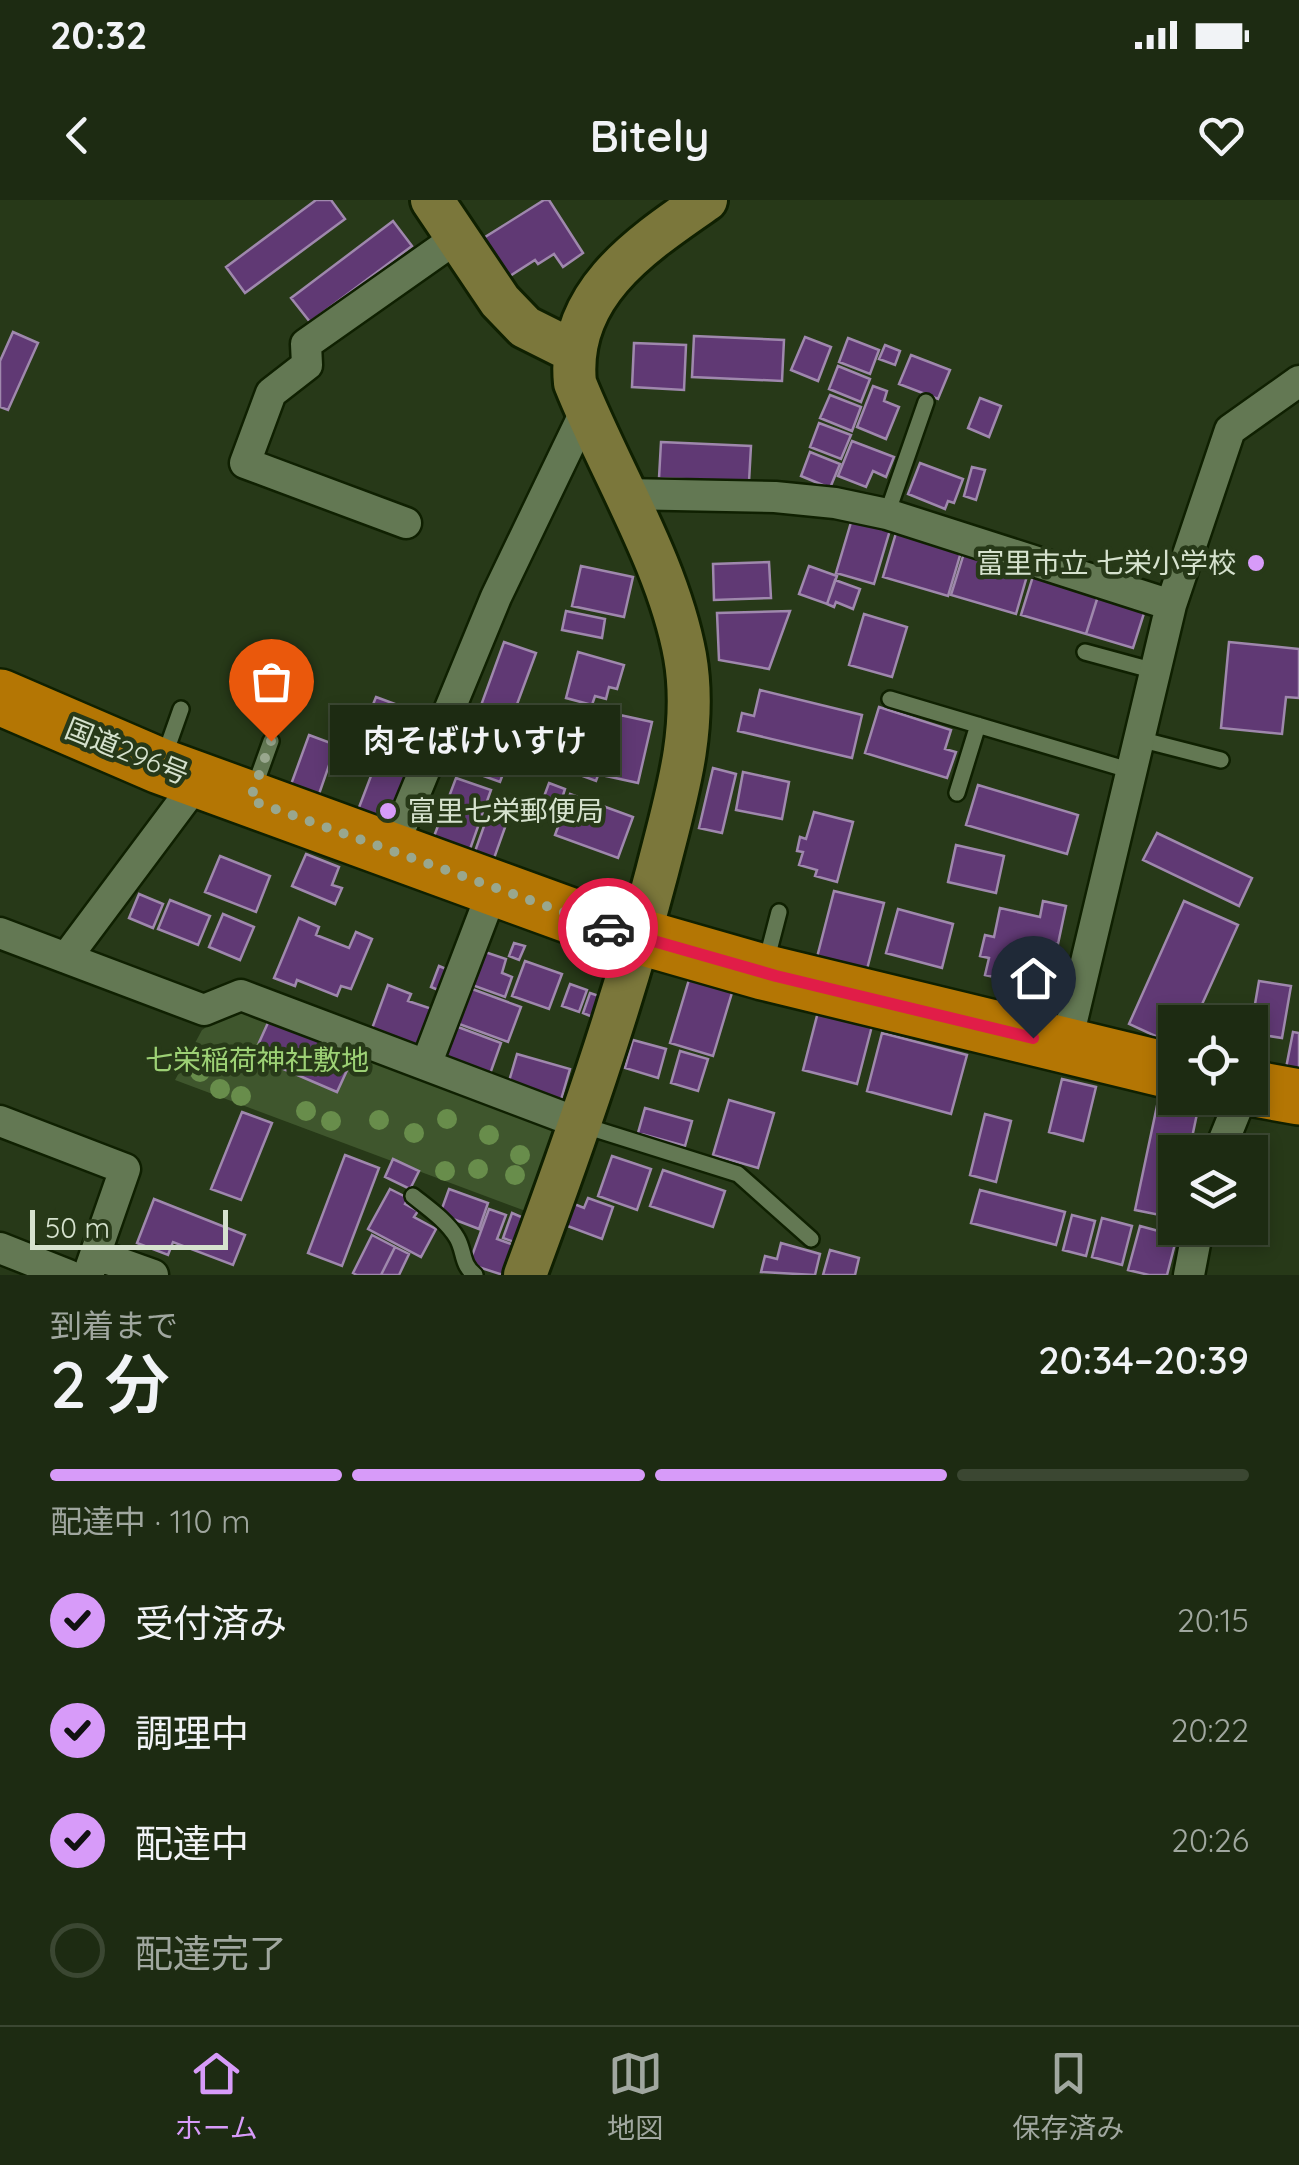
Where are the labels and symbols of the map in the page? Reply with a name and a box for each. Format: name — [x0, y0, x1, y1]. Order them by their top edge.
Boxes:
place label: 富里市立 七栄小学校 — [976, 545, 1236, 580]
marker: 富里市立 七栄小学校 — [1245, 552, 1267, 574]
pin — [229, 639, 314, 742]
callout: 肉そばけいすけ — [331, 706, 621, 776]
street label: 国道296号 — [60, 710, 194, 791]
place label: 富里七栄郵便局 — [408, 793, 604, 828]
marker: 富里七栄郵便局 — [377, 800, 399, 822]
courier — [558, 878, 658, 978]
pin — [991, 936, 1076, 1039]
park label: 七栄稲荷神社敷地 — [145, 1042, 369, 1077]
scale bar — [30, 1205, 228, 1250]

